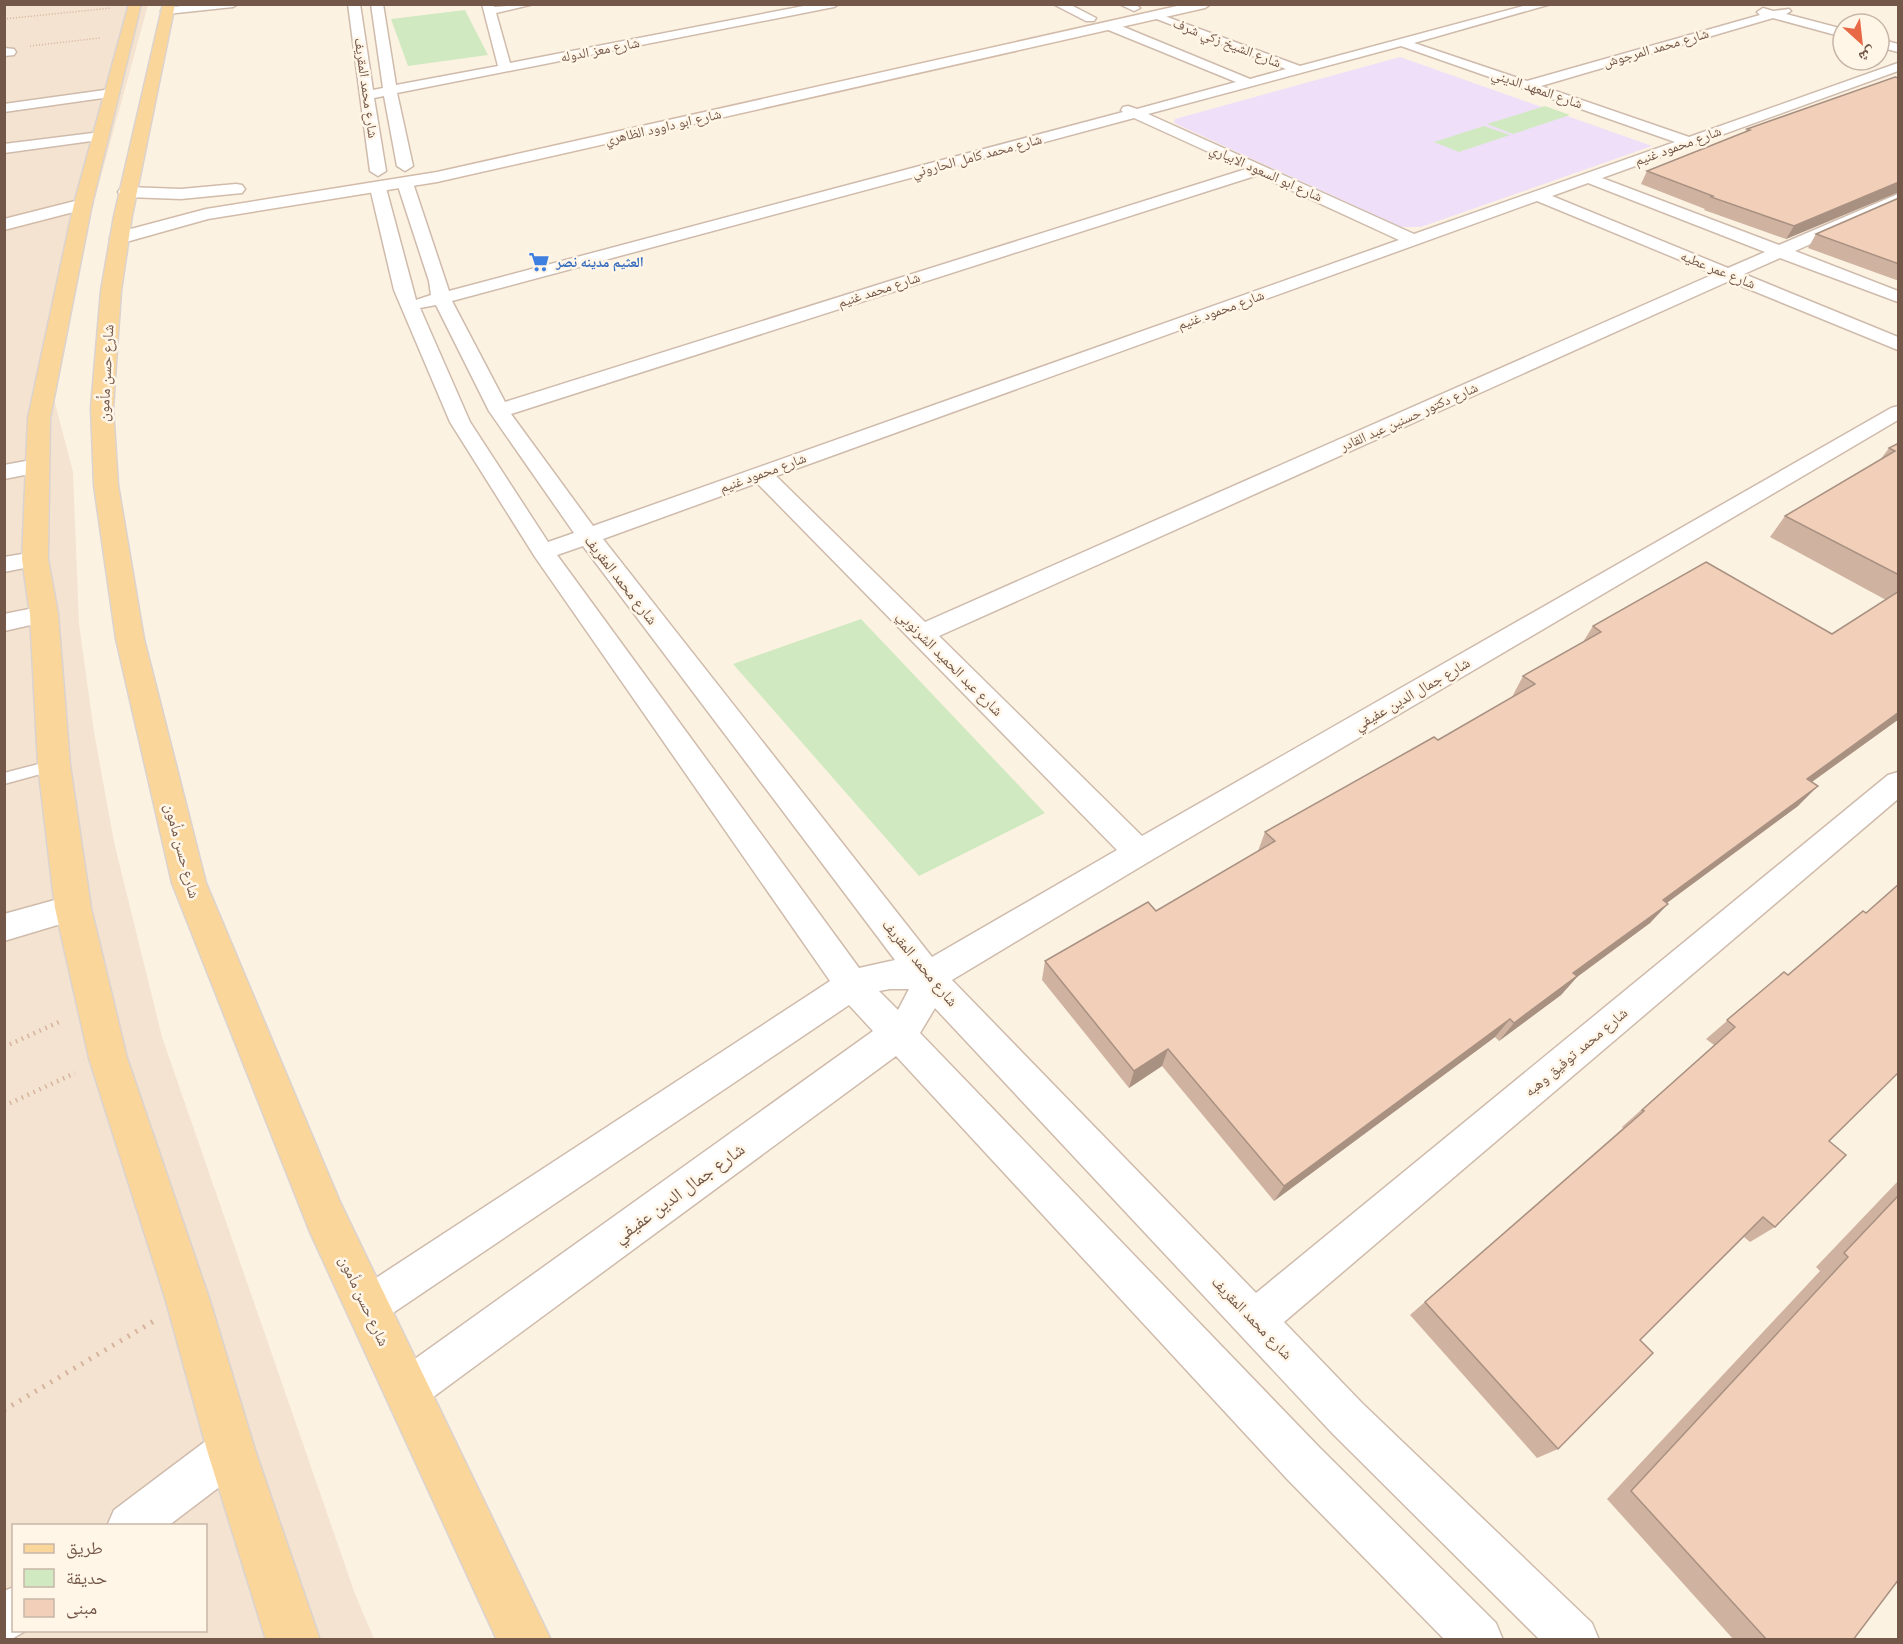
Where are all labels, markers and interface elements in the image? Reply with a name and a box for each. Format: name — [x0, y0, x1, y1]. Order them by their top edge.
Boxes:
north arrow — [1831, 12, 1891, 72]
street label: شارع الشيخ زكي شرف — [1170, 15, 1284, 74]
street label: شارع محمد المرجوش — [1601, 25, 1711, 72]
street label: شارع معز الدوله — [559, 34, 641, 67]
street label: شارع محمد المقريف — [350, 37, 381, 139]
text: ش — [1856, 43, 1879, 67]
street label: شارع المعهد الديني — [1489, 66, 1585, 115]
street label: شارع ابو داوود الظاهري — [603, 105, 723, 151]
street label: شارع محمود غنيم — [1632, 122, 1724, 170]
street label: شارع محمد كامل الحاروني — [910, 130, 1044, 184]
street label: شارع ابو السعود الابياري — [1206, 141, 1325, 208]
street label: شارع عمر عطيه — [1678, 247, 1758, 294]
supermarket icon: العثيم مدينه نصر — [527, 250, 551, 274]
place label: العثيم مدينه نصر — [555, 254, 644, 272]
street label: شارع محمد غنيم — [836, 269, 922, 312]
street label: شارع محمود غنيم — [1175, 286, 1267, 334]
street label: شارع حسن مأمون — [94, 324, 119, 422]
street label: شارع دكتور حسنين عبد القادر — [1337, 379, 1481, 456]
street label: شارع محمود غنيم — [717, 449, 809, 497]
street label: شارع محمد المقريف — [580, 532, 661, 629]
street label: شارع عبد الحميد الشرنوبي — [891, 606, 1007, 722]
street label: شارع جمال الدين عفيفي — [1351, 653, 1475, 737]
street label: شارع حسن مأمون — [160, 802, 203, 901]
street label: شارع محمد المقريف — [878, 916, 962, 1011]
street label: شارع محمد توفيق وهبه — [1521, 1004, 1632, 1101]
street label: شارع جمال الدين عفيفي — [609, 1138, 751, 1251]
street label: شارع حسن مأمون — [334, 1253, 393, 1350]
street label: شارع محمد المقريف — [1207, 1273, 1296, 1364]
legend — [12, 1524, 207, 1632]
text: طريق — [66, 1537, 103, 1559]
text: حديقة — [66, 1567, 107, 1589]
text: مبنى — [66, 1597, 97, 1619]

